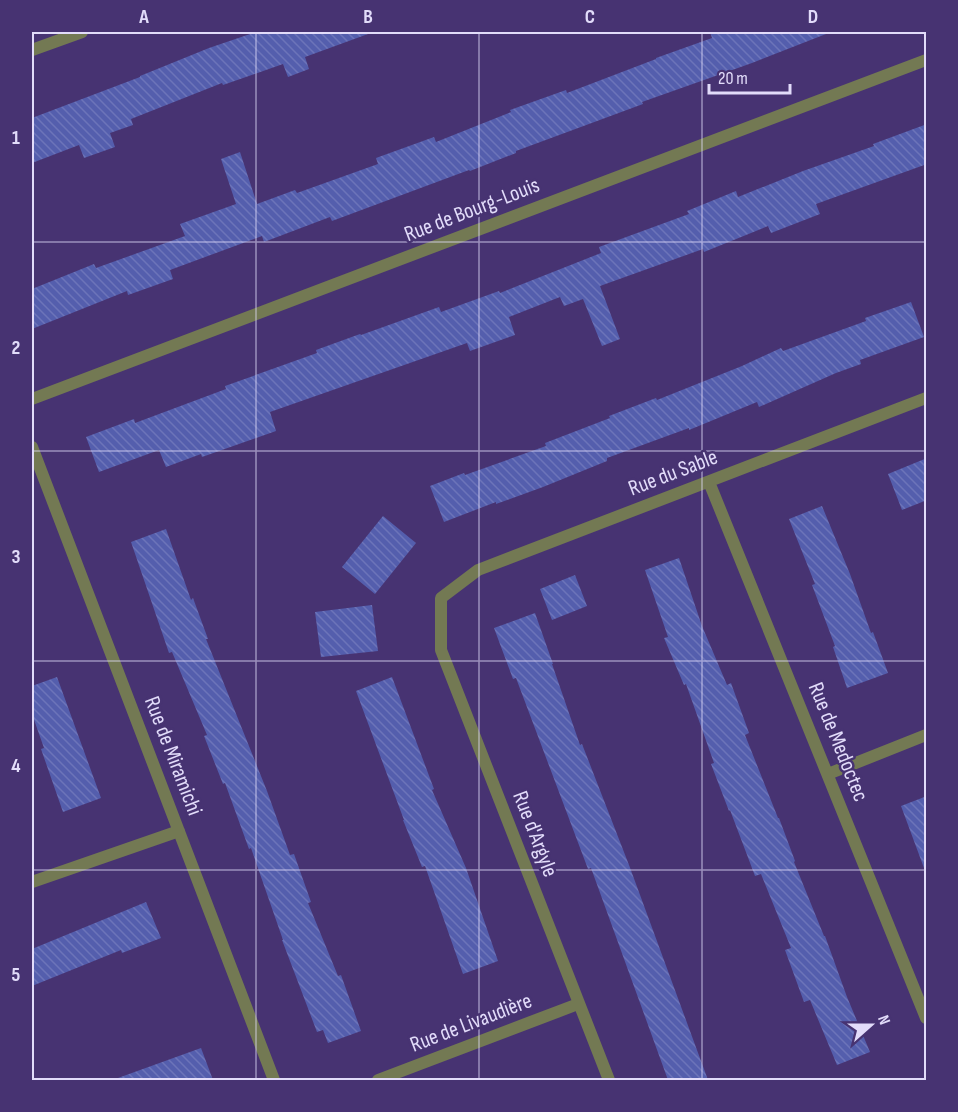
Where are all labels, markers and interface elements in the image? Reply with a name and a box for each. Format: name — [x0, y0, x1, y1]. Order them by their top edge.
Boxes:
text: A — [138, 5, 149, 29]
text: B — [363, 5, 373, 29]
text: C — [585, 5, 595, 29]
text: D — [808, 5, 818, 29]
scale bar — [709, 57, 790, 95]
text: 20 m — [718, 68, 748, 89]
text: 1 — [12, 126, 20, 150]
street label: Rue de Bourg-Louis — [401, 172, 543, 248]
text: 2 — [12, 336, 20, 360]
street label: Rue du Sable — [625, 444, 721, 502]
text: 3 — [12, 545, 21, 569]
street label: Rue de Medoctec — [802, 678, 874, 806]
street label: Rue de Miramichi — [138, 693, 208, 819]
text: 4 — [11, 754, 21, 778]
street label: Rue d'Argyle — [506, 787, 564, 881]
text: 5 — [12, 963, 21, 987]
street label: Rue de Livaudière — [406, 987, 536, 1059]
north arrow — [841, 995, 901, 1055]
text: N — [873, 1013, 894, 1028]

